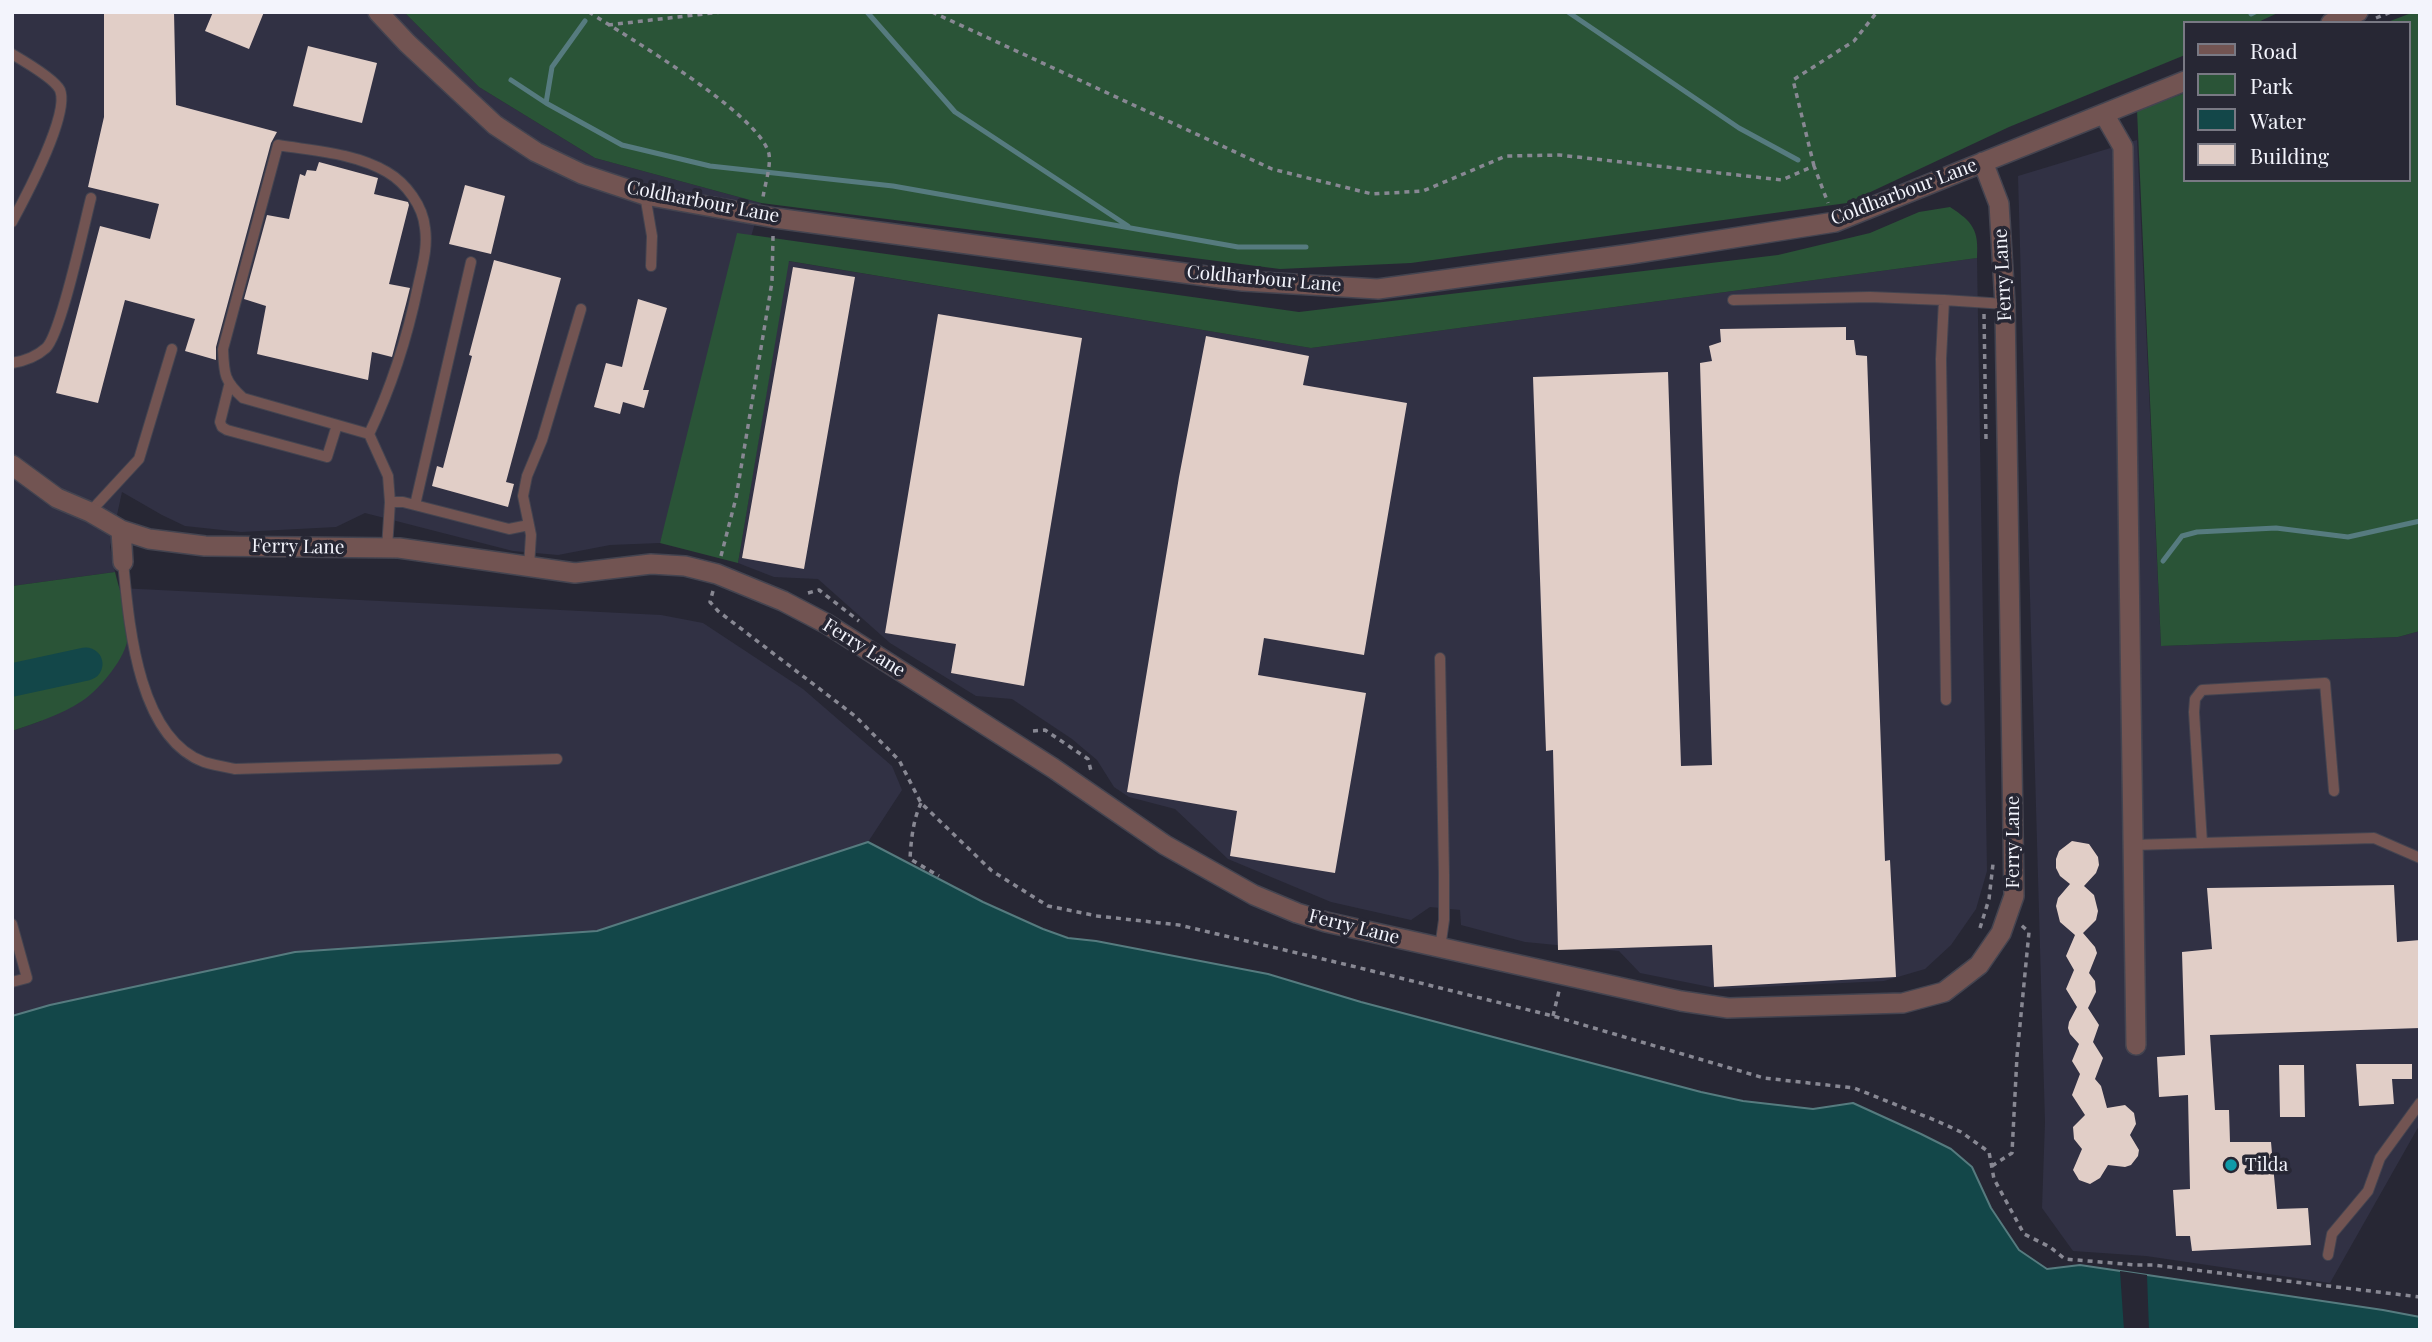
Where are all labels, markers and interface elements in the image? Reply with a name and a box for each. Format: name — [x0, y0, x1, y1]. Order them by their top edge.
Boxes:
legend — [2184, 21, 2411, 182]
text: Road — [2250, 36, 2298, 64]
text: Park — [2250, 71, 2293, 99]
text: Water — [2250, 106, 2306, 134]
text: Building — [2250, 141, 2329, 169]
street label: Coldharbour Lane — [1827, 154, 1981, 230]
street label: Coldharbour Lane — [625, 176, 781, 228]
street label: Ferry Lane — [1989, 228, 2017, 322]
street label: Coldharbour Lane — [1186, 261, 1342, 297]
street label: Ferry Lane — [251, 535, 345, 559]
street label: Ferry Lane — [819, 614, 909, 682]
street label: Ferry Lane — [2002, 796, 2024, 888]
street label: Ferry Lane — [1306, 905, 1402, 949]
place label: Tilda — [2245, 1154, 2288, 1176]
marker: Tilda — [2223, 1157, 2239, 1173]

